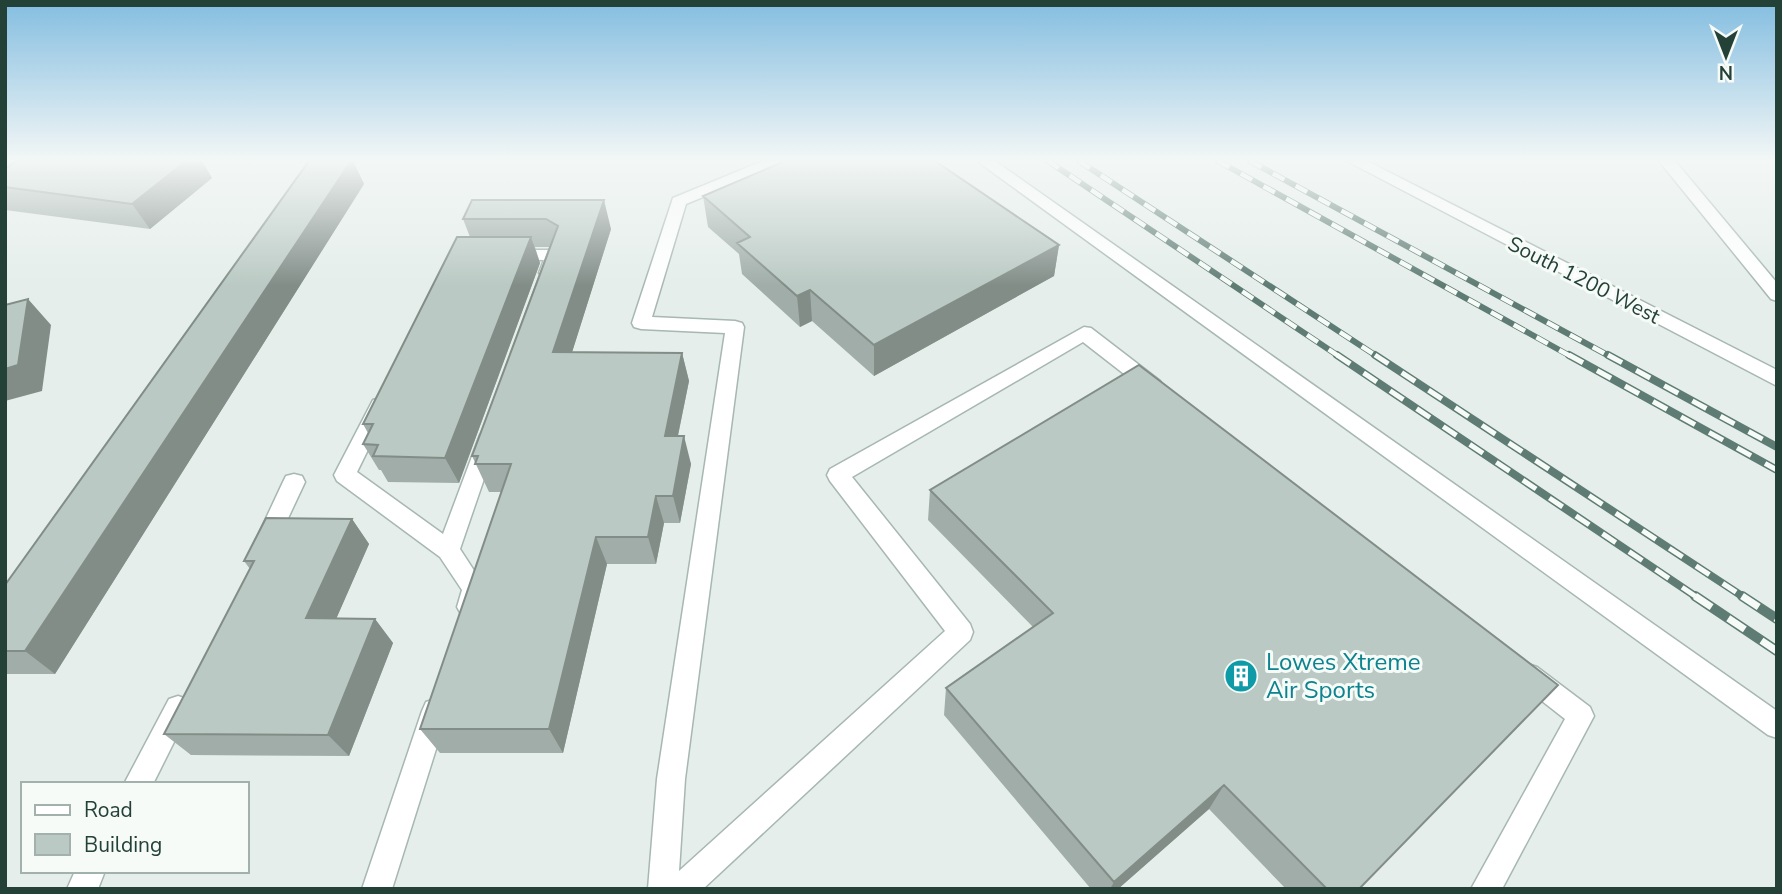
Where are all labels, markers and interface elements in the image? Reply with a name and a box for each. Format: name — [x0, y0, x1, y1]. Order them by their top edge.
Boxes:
north arrow — [1691, 21, 1761, 91]
text: N — [1719, 59, 1733, 85]
street label: South 1200 West — [1503, 230, 1665, 331]
place label: Lowes Xtreme Air Sports — [1266, 646, 1421, 706]
building icon: Lowes Xtreme Air Sports — [1222, 657, 1260, 695]
legend — [21, 782, 248, 873]
text: Road — [84, 796, 133, 824]
text: Building — [84, 831, 162, 859]

